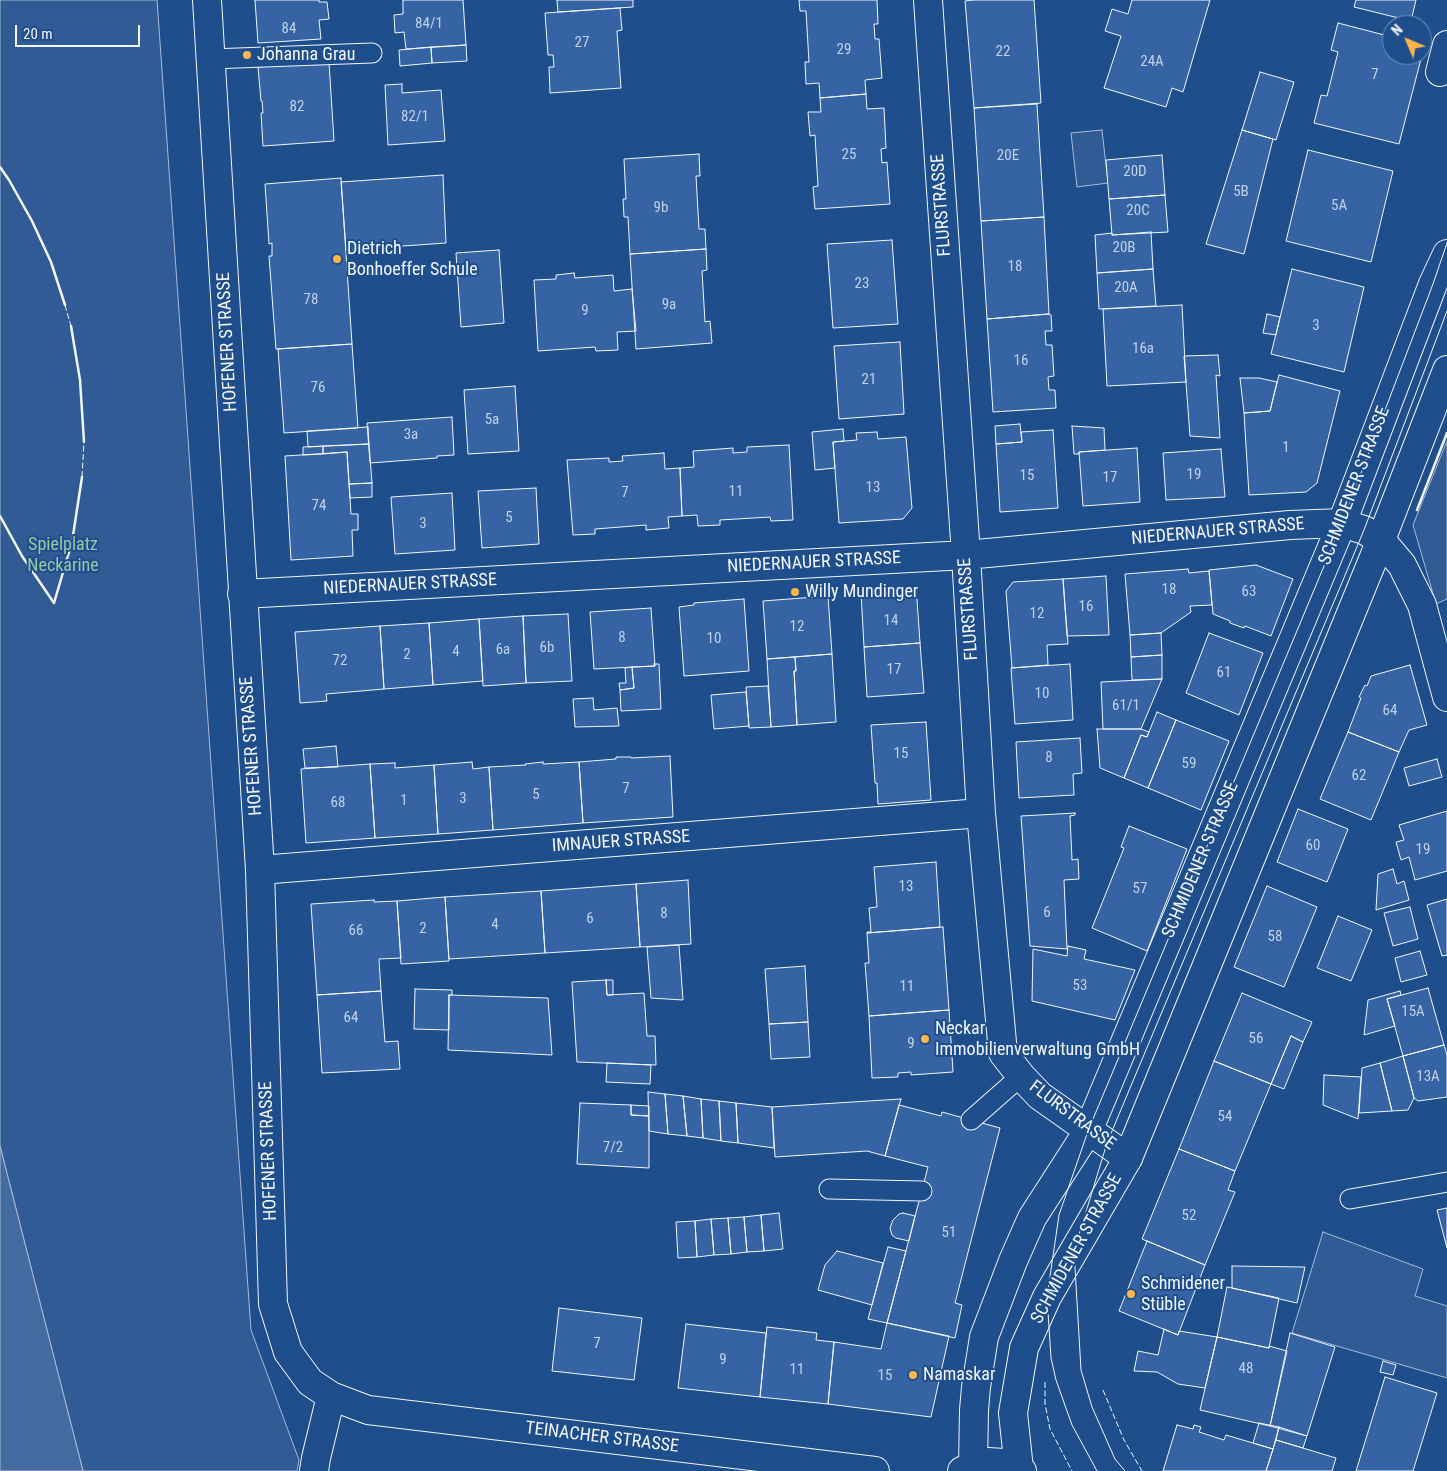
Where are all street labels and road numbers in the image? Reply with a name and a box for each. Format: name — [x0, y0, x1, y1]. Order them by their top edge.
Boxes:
street label: FLURSTRASSE — [928, 153, 956, 257]
street label: HOFENER STRASSE — [214, 272, 242, 412]
street label: SCHMIDENER STRASSE — [1315, 404, 1395, 568]
street label: NIEDERNAUER STRASSE — [1130, 514, 1306, 550]
street label: NIEDERNAUER STRASSE — [727, 548, 901, 578]
street label: FLURSTRASSE — [955, 557, 983, 661]
street label: NIEDERNAUER STRASSE — [323, 570, 497, 600]
street label: HOFENER STRASSE — [236, 676, 268, 816]
street label: SCHMIDENER STRASSE — [1158, 778, 1244, 942]
street label: IMNAUER STRASSE — [551, 826, 691, 858]
street label: FLURSTRASSE — [1025, 1076, 1119, 1156]
street label: HOFENER STRASSE — [256, 1081, 282, 1221]
street label: SCHMIDENER STRASSE — [1027, 1170, 1127, 1328]
street label: TEINACHER STRASSE — [524, 1418, 680, 1458]

